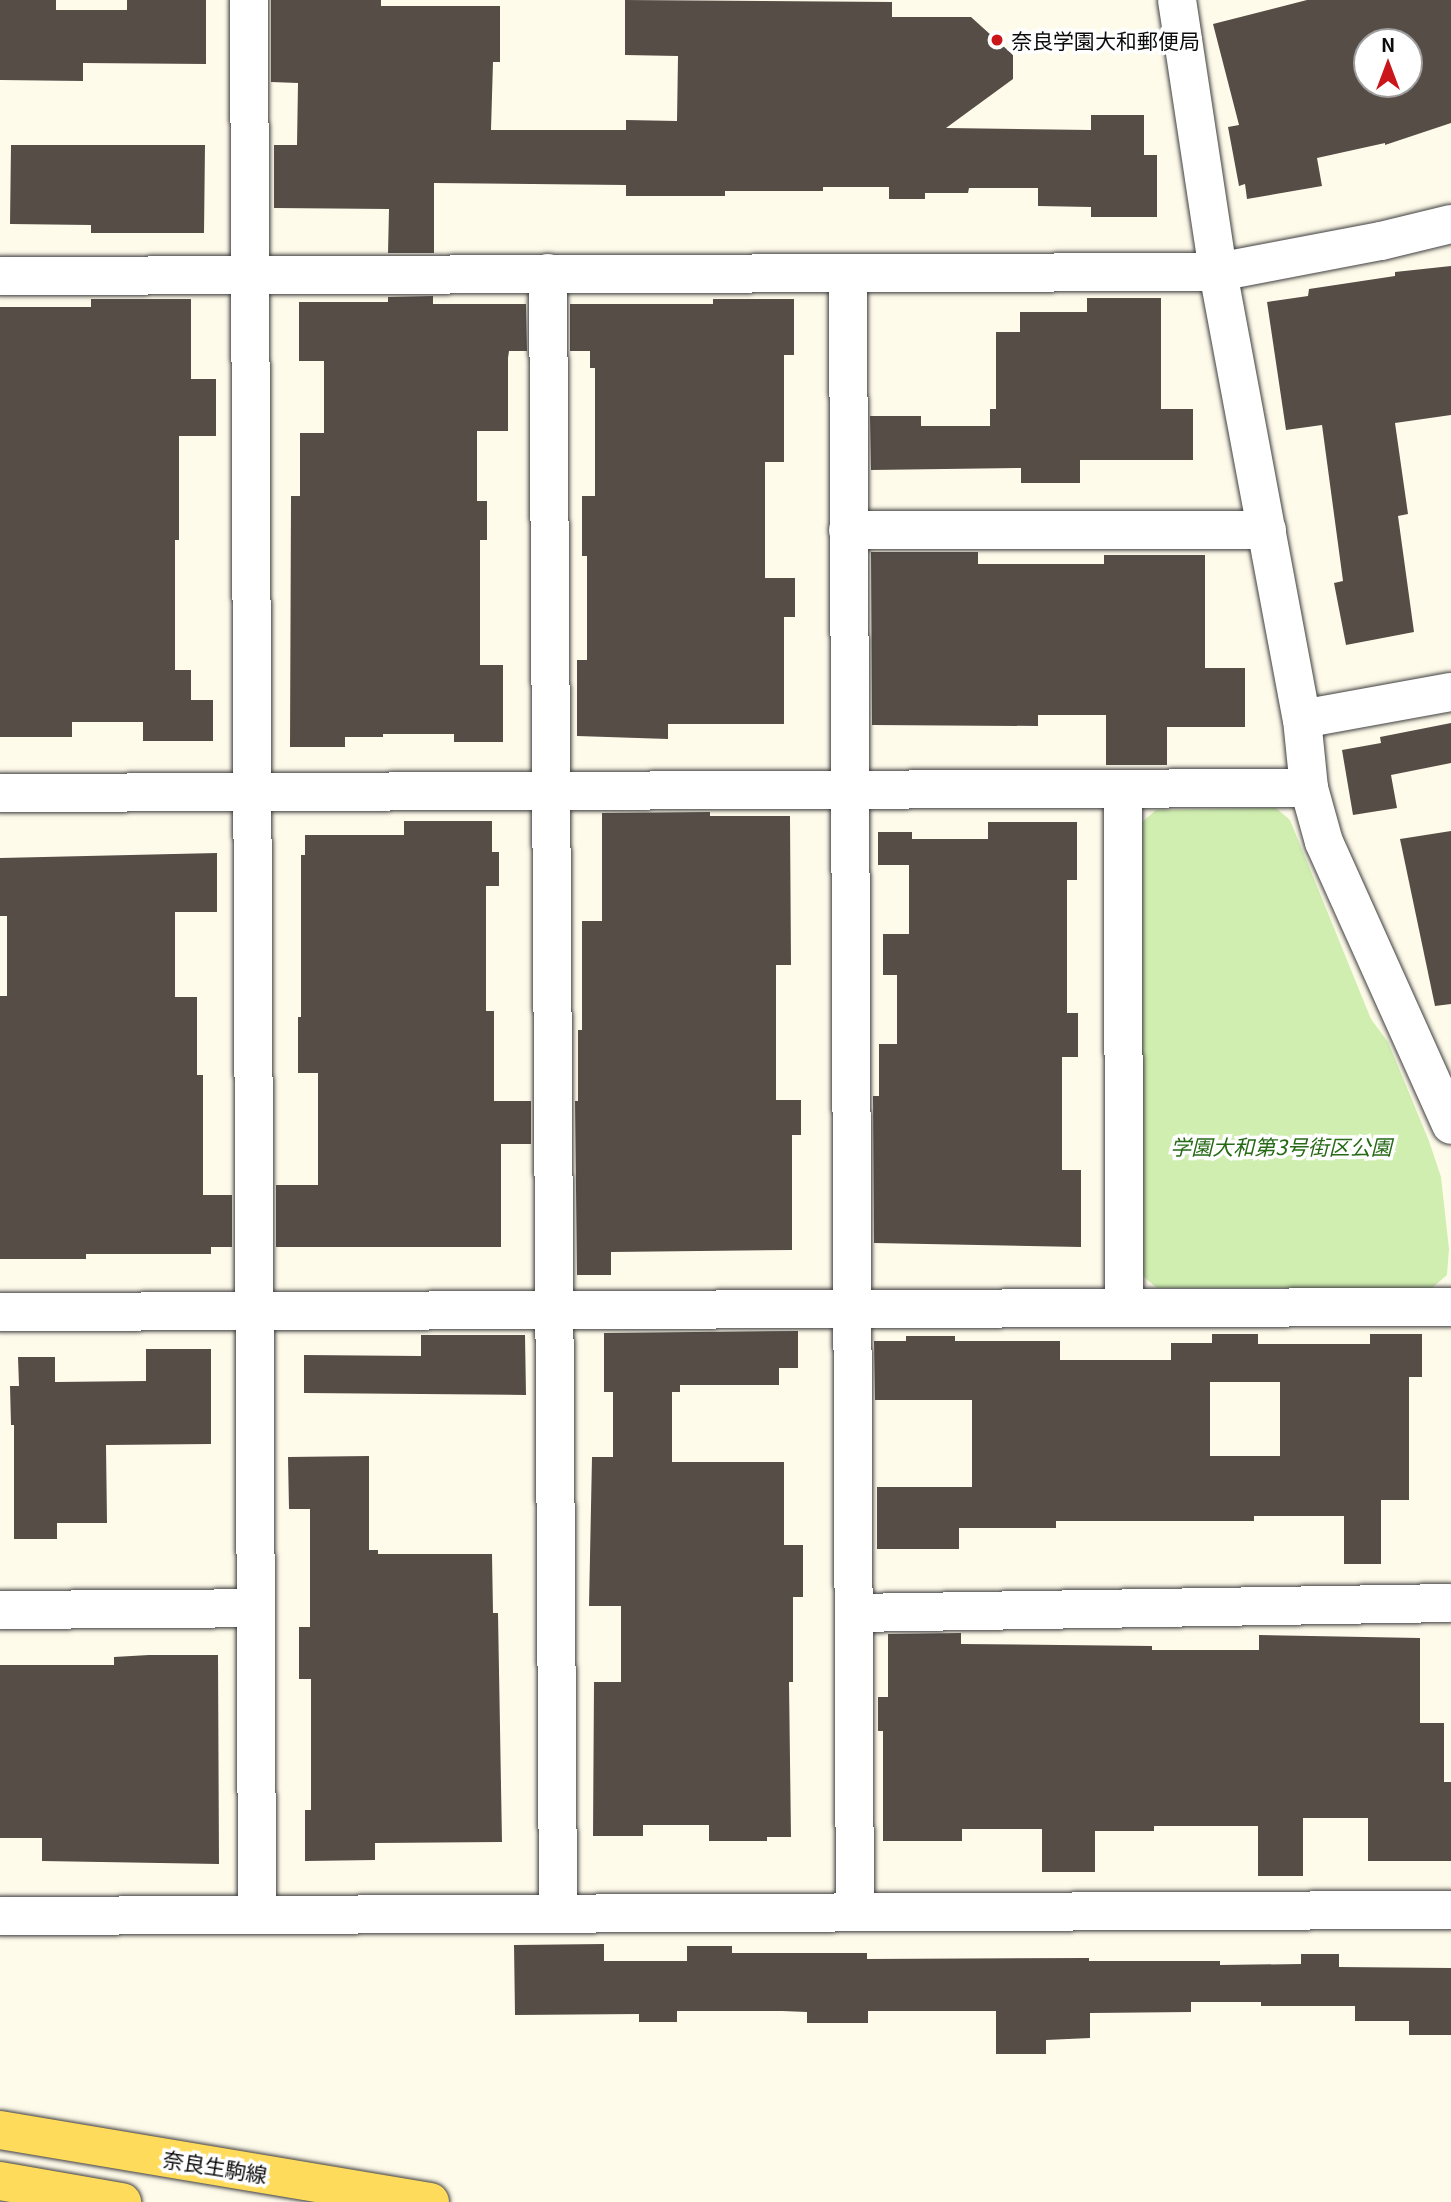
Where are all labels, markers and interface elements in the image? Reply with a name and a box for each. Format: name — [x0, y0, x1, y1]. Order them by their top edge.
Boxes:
place label: 奈良学園大和郵便局 — [1011, 27, 1200, 53]
north arrow — [1353, 28, 1423, 98]
text: N — [1381, 30, 1395, 57]
marker: 奈良学園大和郵便局 — [989, 32, 1005, 48]
park label: 学園大和第3号街区公園 — [1170, 1133, 1392, 1159]
street label: 奈良生駒線 — [161, 2145, 269, 2187]

